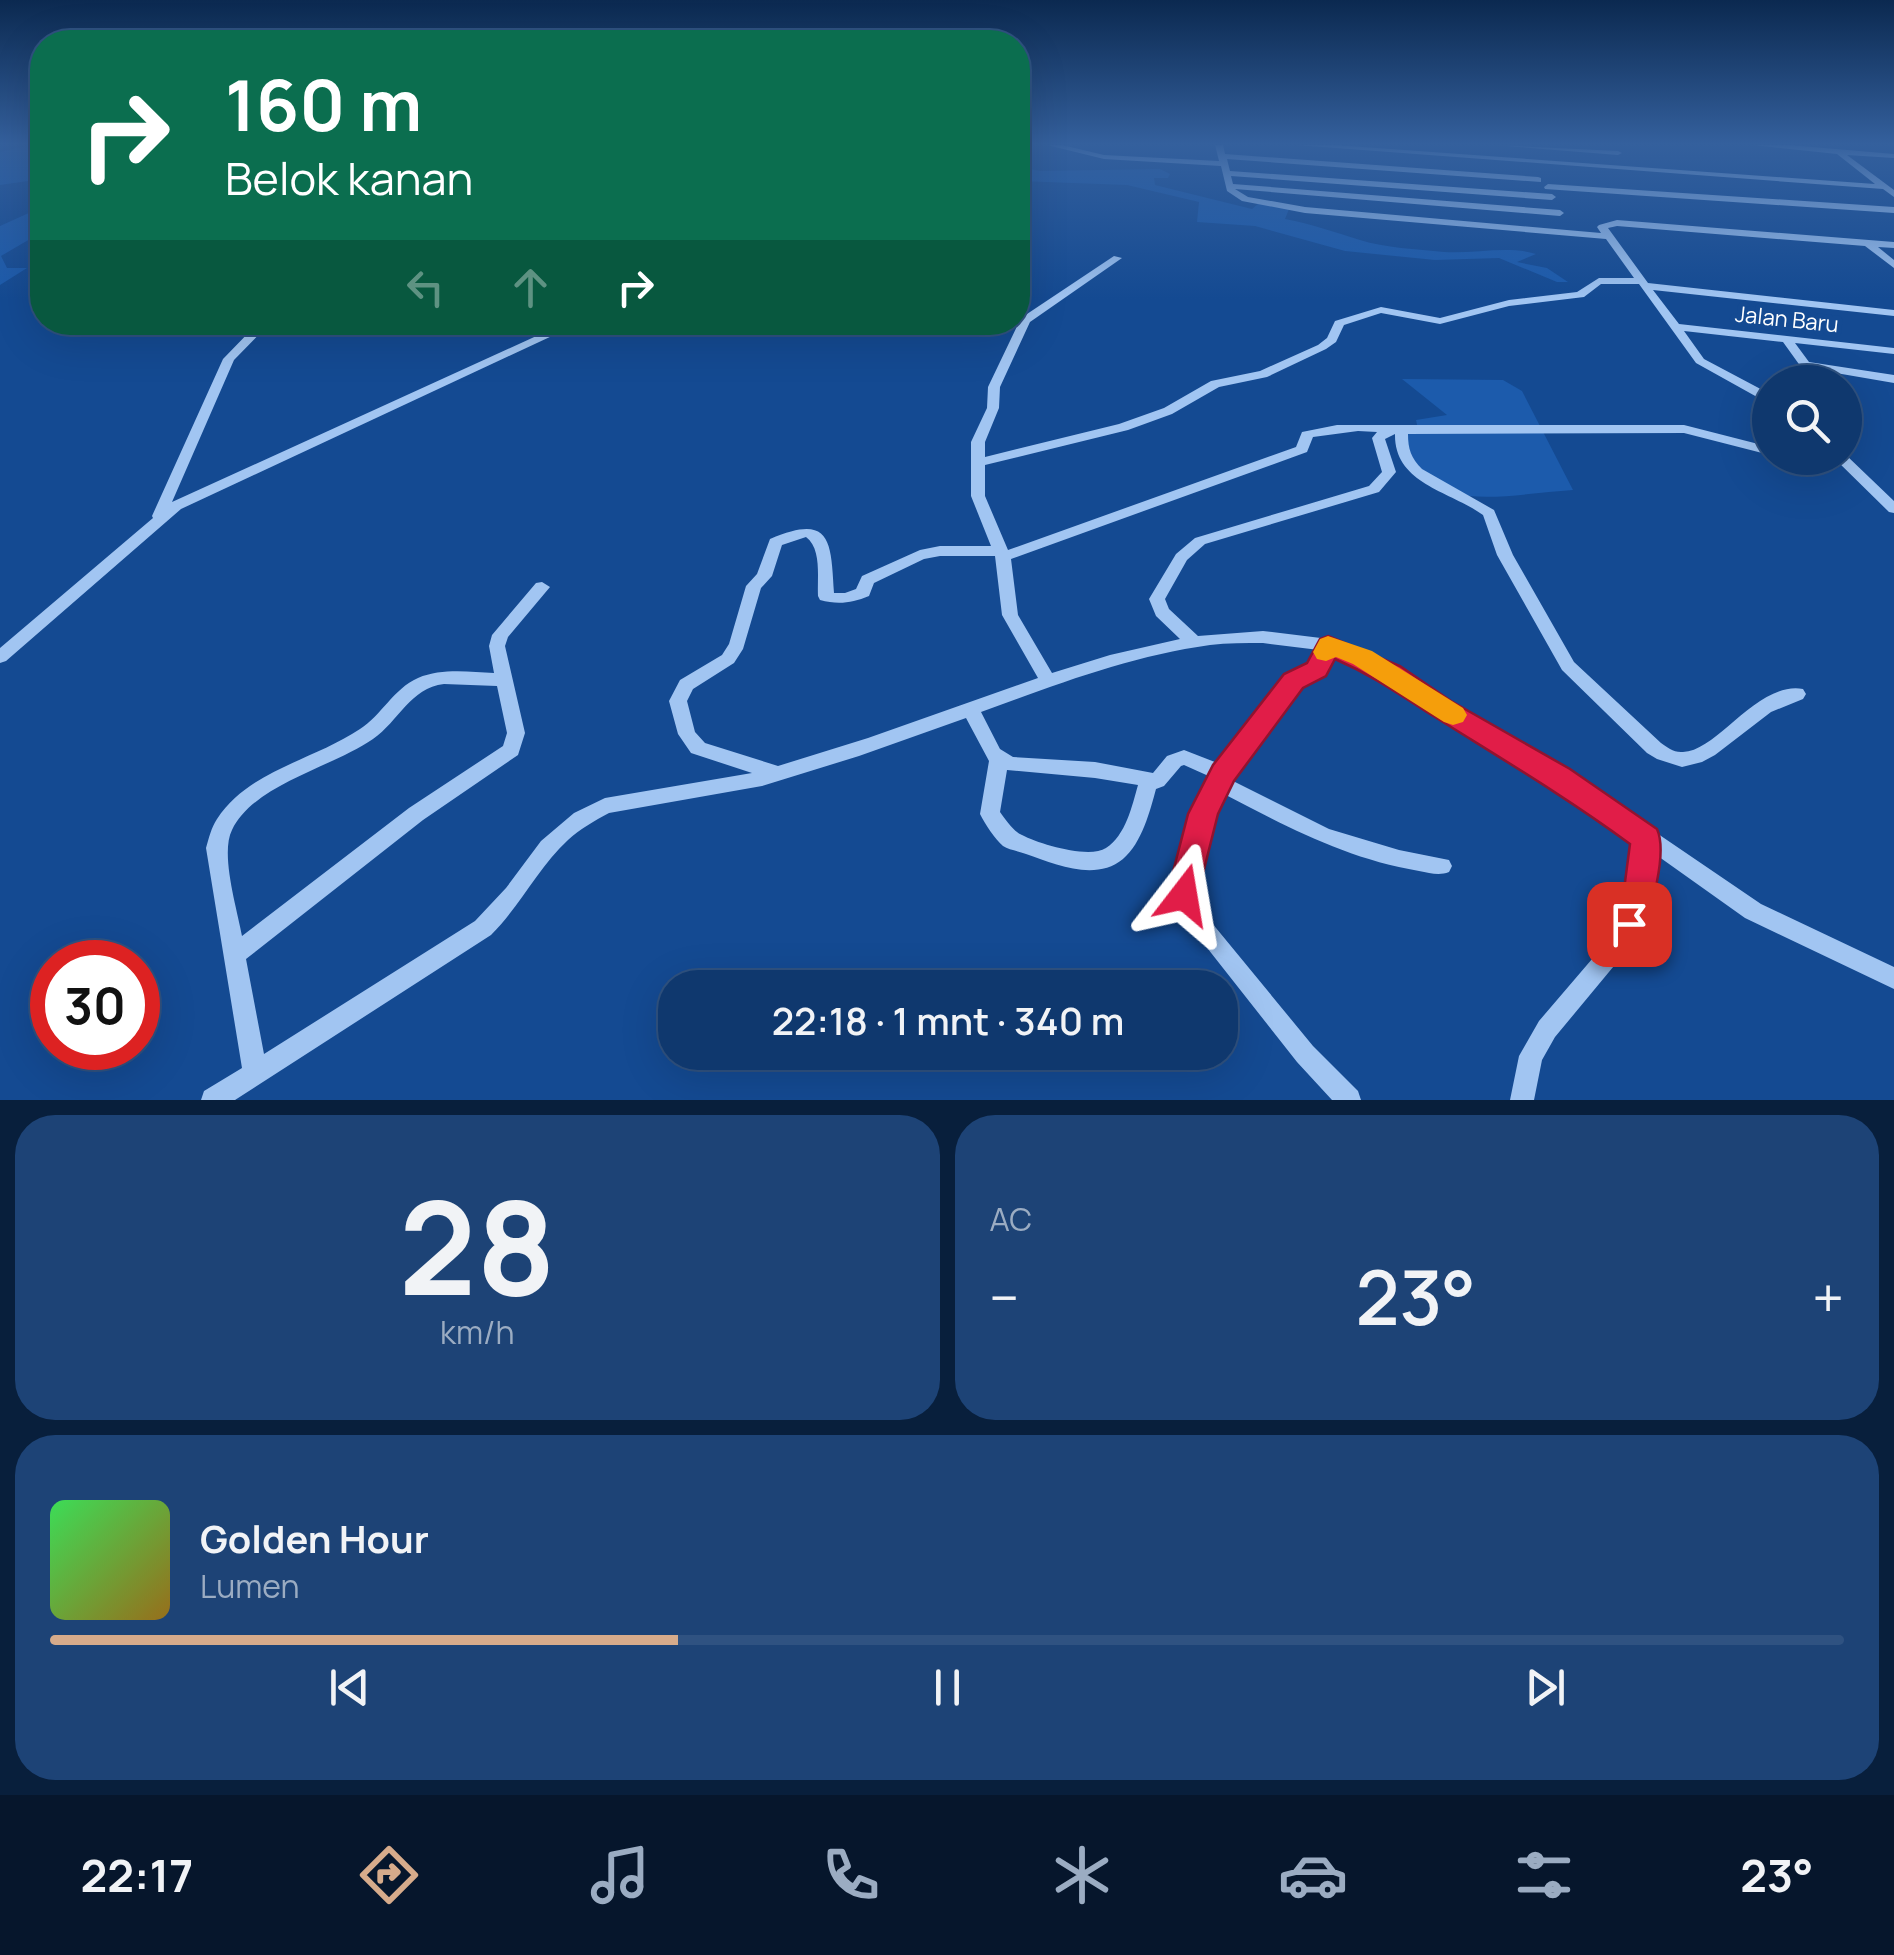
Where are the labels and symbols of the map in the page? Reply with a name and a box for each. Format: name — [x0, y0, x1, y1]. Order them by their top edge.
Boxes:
street label: Jalan Baru — [1734, 299, 1840, 339]
position arrow — [1132, 843, 1236, 947]
pin — [1587, 882, 1672, 967]
speed limit sign: 30 — [30, 940, 160, 1070]

